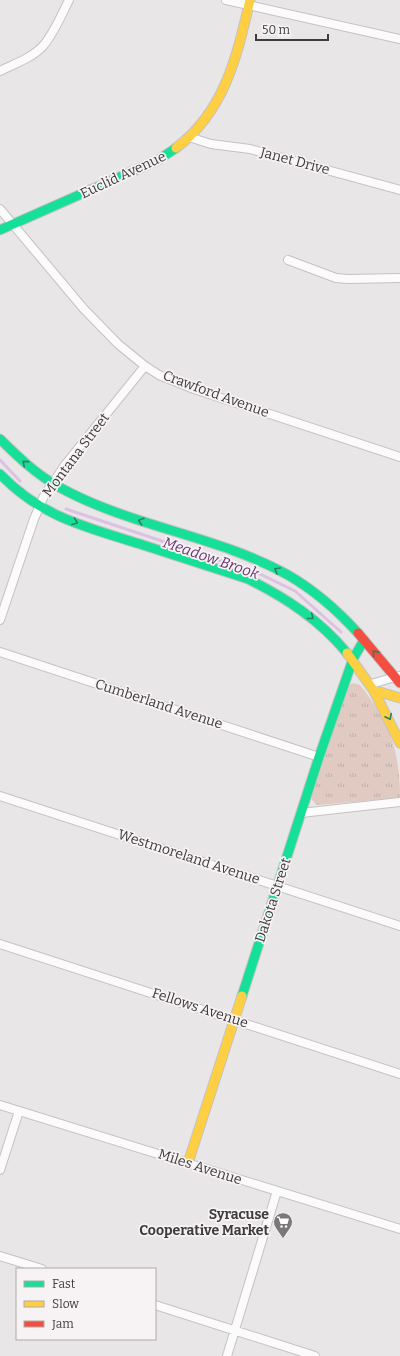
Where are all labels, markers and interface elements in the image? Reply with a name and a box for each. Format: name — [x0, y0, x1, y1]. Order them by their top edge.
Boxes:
scale bar — [256, 16, 328, 42]
text: 50 m — [262, 23, 291, 37]
street label: Janet Drive — [258, 143, 331, 178]
street label: Euclid Avenue — [77, 148, 169, 202]
street label: Crawford Avenue — [161, 367, 271, 421]
street label: Montana Street — [39, 410, 113, 500]
one-way arrow — [22, 460, 30, 468]
one-way arrow — [71, 518, 78, 526]
one-way arrow — [138, 518, 145, 526]
water label: Meadow Brook — [161, 533, 262, 583]
one-way arrow — [274, 567, 281, 574]
one-way arrow — [306, 612, 313, 619]
one-way arrow — [373, 650, 380, 657]
street label: Cumberland Avenue — [93, 675, 225, 733]
one-way arrow — [384, 713, 391, 720]
street label: Westmoreland Avenue — [116, 826, 262, 888]
street label: Dakota Street — [251, 856, 295, 944]
street label: Fellows Avenue — [150, 984, 250, 1032]
street label: Miles Avenue — [156, 1145, 244, 1189]
place label: Syracuse Cooperative Market — [139, 1206, 269, 1239]
supermarket icon: Syracuse Cooperative Market — [272, 1211, 294, 1239]
legend — [16, 1268, 156, 1340]
text: Fast — [52, 1277, 76, 1291]
text: Slow — [52, 1297, 79, 1311]
text: Jam — [51, 1317, 74, 1331]

